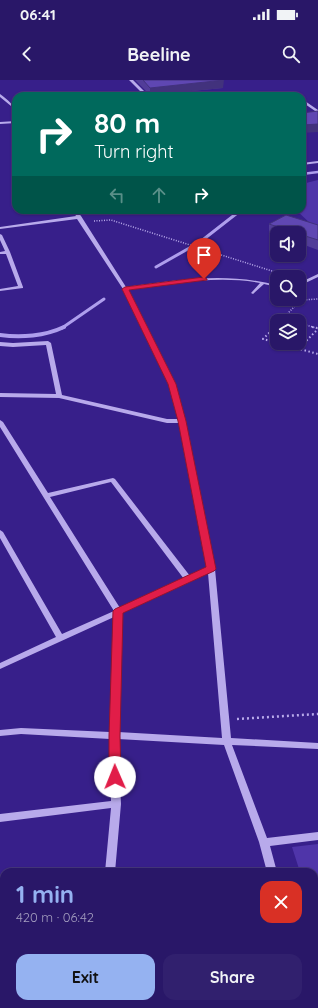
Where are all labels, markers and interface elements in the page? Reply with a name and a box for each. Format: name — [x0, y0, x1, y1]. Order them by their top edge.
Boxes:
text: 06:41 — [20, 5, 56, 24]
icon: back — [16, 43, 38, 65]
text: Beeline — [127, 43, 191, 66]
icon: search — [280, 43, 302, 65]
text: 80 m — [94, 105, 160, 140]
icon: right — [28, 108, 80, 160]
text: Turn right — [94, 140, 174, 163]
icon: left — [106, 184, 128, 206]
icon: ahead — [148, 184, 170, 206]
icon: right — [190, 184, 212, 206]
map controls — [270, 226, 306, 350]
button: sound — [270, 226, 306, 262]
pin — [187, 238, 221, 279]
icon: arrive — [193, 244, 215, 266]
button: search — [270, 270, 306, 306]
button: layers — [270, 314, 306, 350]
position arrow — [94, 756, 136, 798]
text: 1 min — [16, 879, 74, 909]
button: close — [260, 881, 302, 923]
text: 420 m · 06:42 — [16, 909, 94, 925]
button: Exit — [16, 954, 155, 1000]
button: Share — [163, 954, 302, 1000]

